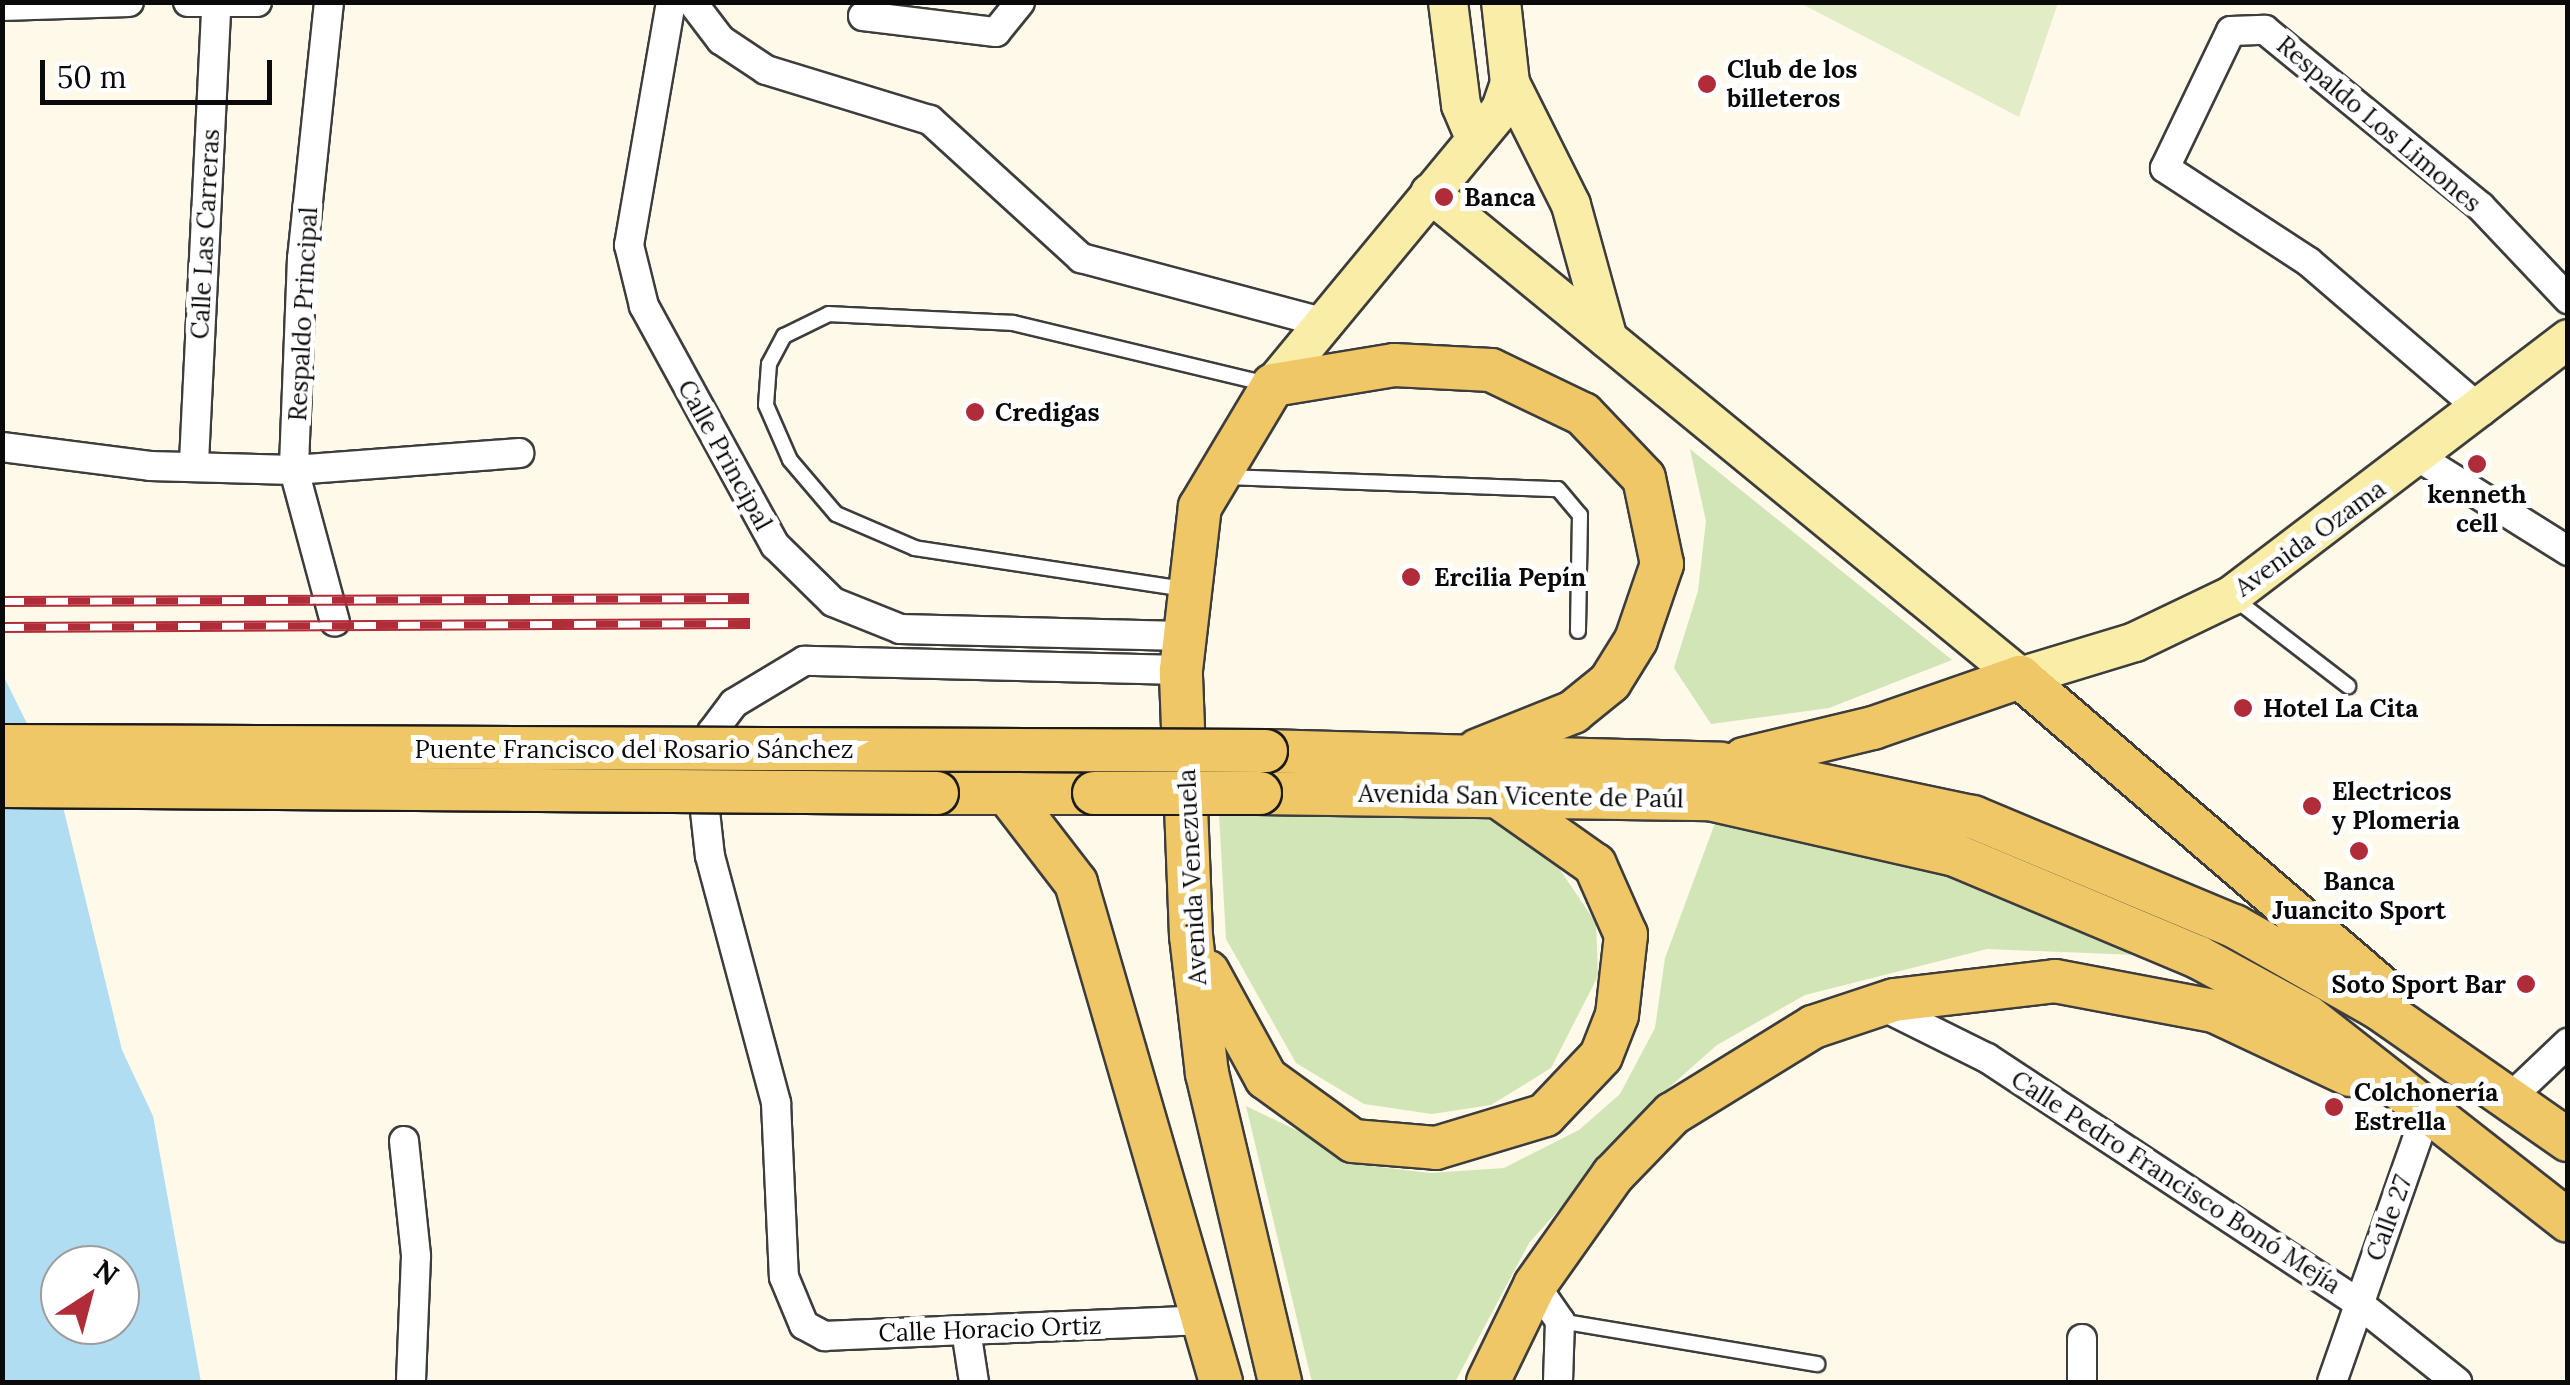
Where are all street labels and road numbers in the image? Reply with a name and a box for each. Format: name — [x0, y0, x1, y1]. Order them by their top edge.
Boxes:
street label: Respaldo Los Limones — [2271, 30, 2487, 218]
street label: Calle Las Carreras — [185, 128, 225, 340]
street label: Respaldo Principal — [282, 206, 324, 422]
street label: Calle Principal — [671, 375, 779, 535]
street label: Avenida Ozama — [2229, 473, 2391, 603]
street label: Puente Francisco del Rosario Sánchez — [414, 734, 854, 764]
street label: Avenida Venezuela — [1171, 768, 1213, 986]
street label: Avenida San Vicente de Paúl — [1358, 778, 1684, 814]
street label: Calle Pedro Francisco Bonó Mejía — [2006, 1064, 2346, 1300]
street label: Calle 27 — [2360, 1171, 2418, 1265]
street label: Calle Horacio Ortiz — [878, 1310, 1102, 1348]

